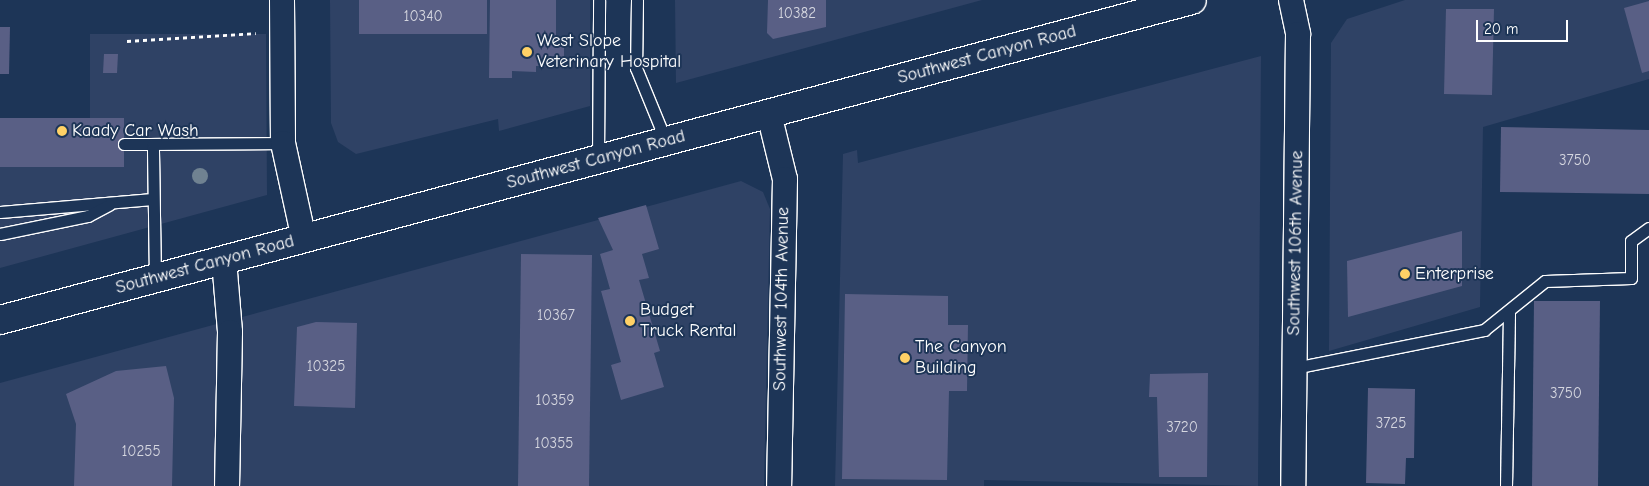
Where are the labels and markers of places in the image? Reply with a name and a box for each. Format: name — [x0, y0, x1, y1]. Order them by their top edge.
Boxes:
place label: West Slope Veterinary Hospital — [537, 31, 681, 74]
marker: West Slope Veterinary Hospital — [521, 46, 533, 58]
place label: Kaady Car Wash — [72, 120, 199, 142]
marker: Kaady Car Wash — [56, 125, 68, 137]
place label: Enterprise — [1415, 263, 1494, 285]
marker: Enterprise — [1399, 268, 1411, 280]
place label: Budget Truck Rental — [640, 300, 736, 342]
marker: Budget Truck Rental — [624, 315, 636, 327]
place label: The Canyon Building — [915, 337, 1007, 379]
marker: The Canyon Building — [899, 352, 911, 364]

